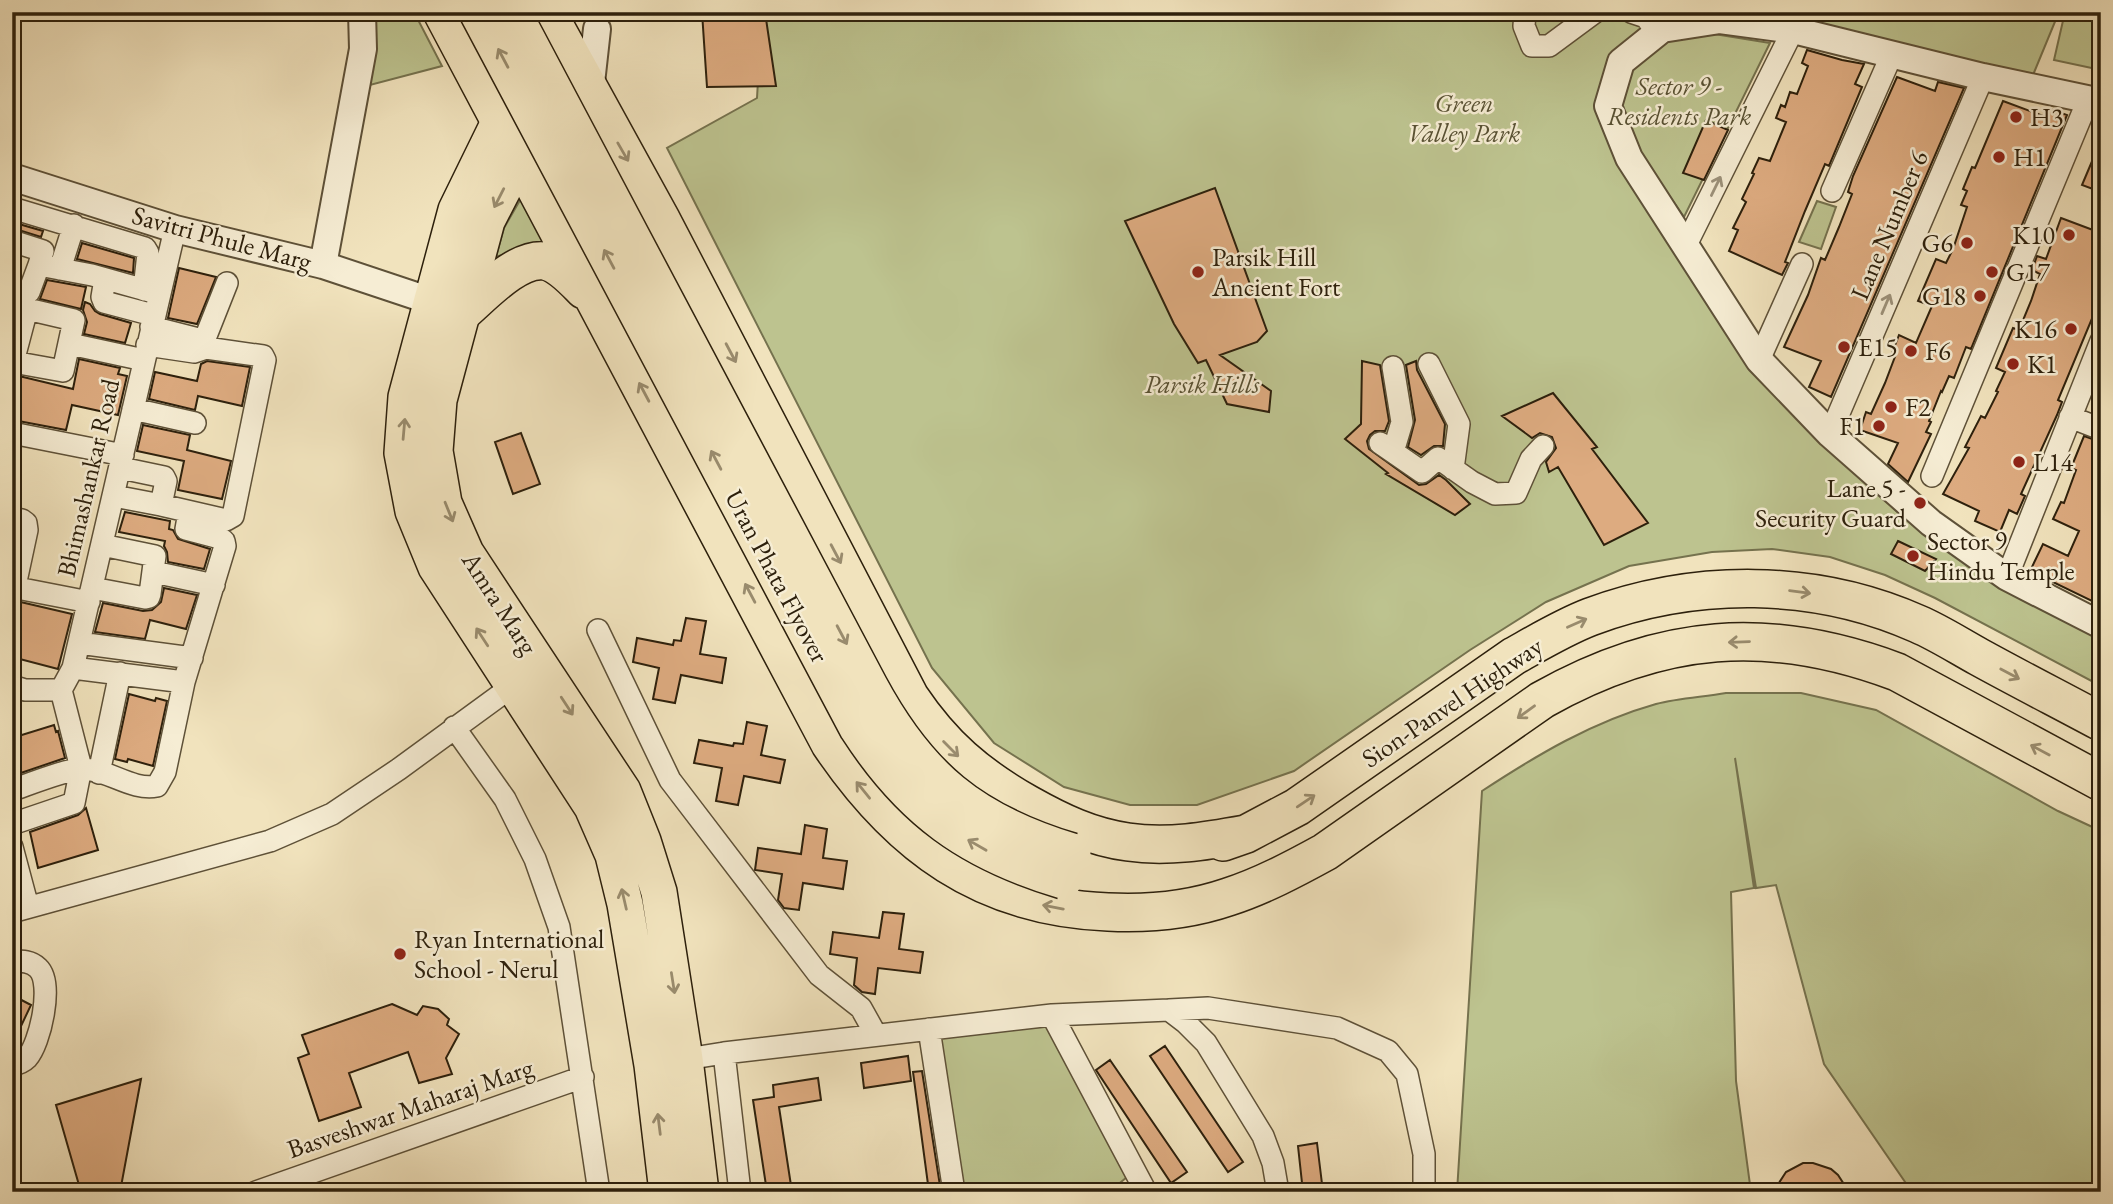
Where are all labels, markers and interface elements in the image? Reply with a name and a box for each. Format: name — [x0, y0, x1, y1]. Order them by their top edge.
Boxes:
one-way arrow — [495, 48, 509, 69]
park label: Sector 9 - Residents Park — [1607, 69, 1751, 133]
park label: Green Valley Park — [1408, 86, 1521, 150]
place label: H3 — [2030, 100, 2064, 134]
marker: H3 — [2008, 109, 2024, 125]
place label: H1 — [2013, 140, 2047, 174]
one-way arrow — [616, 142, 630, 162]
street label: Lane Number 6 — [1842, 145, 1936, 305]
marker: H1 — [1991, 149, 2007, 165]
one-way arrow — [1709, 176, 1723, 197]
one-way arrow — [491, 187, 505, 208]
street label: Savitri Phule Marg — [129, 198, 316, 278]
place label: K10 — [2012, 218, 2055, 252]
place label: G6 — [1922, 226, 1953, 260]
marker: K10 — [2061, 227, 2077, 243]
marker: G6 — [1959, 235, 1975, 251]
place label: Parsik Hill Ancient Fort — [1211, 240, 1340, 304]
one-way arrow — [602, 249, 616, 270]
place label: G17 — [2006, 255, 2050, 289]
marker: Parsik Hill Ancient Fort — [1190, 264, 1206, 280]
marker: G17 — [1984, 264, 2000, 280]
place label: G18 — [1922, 279, 1966, 313]
marker: G18 — [1972, 288, 1988, 304]
one-way arrow — [1880, 294, 1893, 315]
place label: K16 — [2014, 312, 2057, 346]
marker: K16 — [2063, 321, 2079, 337]
place label: E15 — [1858, 330, 1898, 364]
place label: F6 — [1925, 334, 1951, 368]
marker: E15 — [1836, 339, 1852, 355]
one-way arrow — [724, 342, 738, 362]
marker: F6 — [1903, 343, 1919, 359]
place label: K1 — [2027, 347, 2057, 381]
marker: K1 — [2005, 356, 2021, 372]
park label: Parsik Hills — [1144, 367, 1260, 401]
street label: Bhimashankar Road — [49, 375, 128, 580]
one-way arrow — [636, 382, 650, 403]
place label: F2 — [1905, 390, 1931, 424]
marker: F2 — [1883, 399, 1899, 415]
place label: F1 — [1839, 409, 1865, 443]
one-way arrow — [398, 418, 411, 440]
marker: F1 — [1871, 418, 1887, 434]
place label: L14 — [2033, 445, 2074, 479]
one-way arrow — [709, 450, 722, 471]
marker: L14 — [2011, 454, 2027, 470]
place label: Lane 5 - Security Guard — [1755, 471, 1907, 535]
street label: Uran Phata Flyover — [717, 484, 837, 669]
marker: Lane 5 - Security Guard — [1912, 495, 1928, 511]
one-way arrow — [443, 501, 456, 523]
place label: Sector 9 Hindu Temple — [1927, 524, 2075, 588]
one-way arrow — [829, 543, 843, 564]
street label: Amra Marg — [454, 544, 546, 661]
marker: Sector 9 Hindu Temple — [1905, 548, 1921, 564]
one-way arrow — [743, 583, 756, 604]
one-way arrow — [1788, 586, 1811, 599]
one-way arrow — [1566, 616, 1588, 629]
one-way arrow — [835, 625, 849, 645]
one-way arrow — [474, 627, 488, 647]
street label: Sion-Panvel Highway — [1355, 628, 1550, 775]
one-way arrow — [1728, 635, 1751, 648]
one-way arrow — [1999, 667, 2020, 681]
one-way arrow — [559, 696, 574, 715]
one-way arrow — [1517, 705, 1536, 719]
one-way arrow — [942, 741, 959, 758]
one-way arrow — [2031, 743, 2051, 757]
one-way arrow — [855, 781, 871, 799]
one-way arrow — [1296, 794, 1315, 809]
one-way arrow — [968, 838, 988, 852]
one-way arrow — [617, 888, 630, 911]
one-way arrow — [1042, 899, 1065, 913]
place label: Ryan International School - Nerul — [414, 922, 604, 986]
marker: Ryan International School - Nerul — [392, 946, 408, 962]
one-way arrow — [667, 971, 680, 994]
street label: Basveshwar Maharaj Marg — [283, 1050, 538, 1166]
one-way arrow — [653, 1113, 666, 1136]

